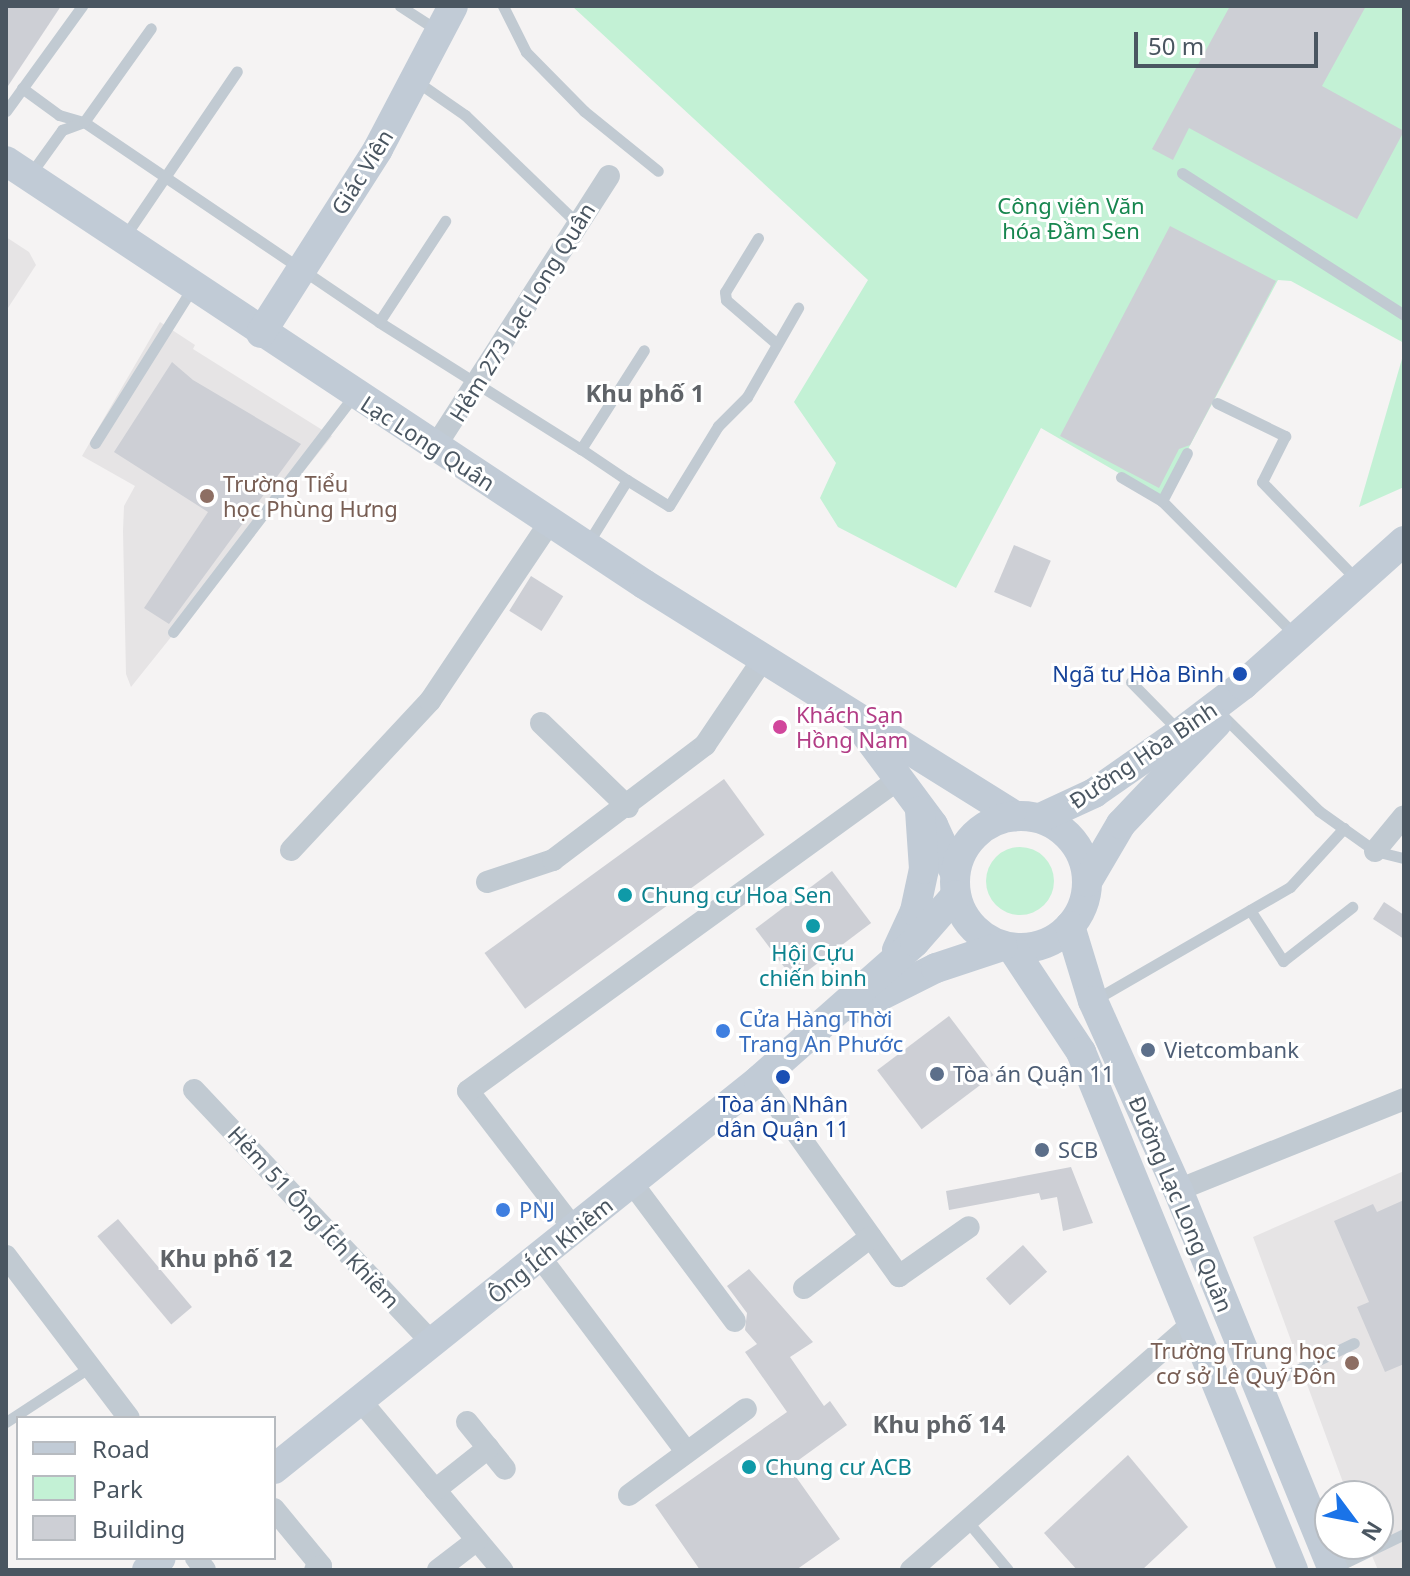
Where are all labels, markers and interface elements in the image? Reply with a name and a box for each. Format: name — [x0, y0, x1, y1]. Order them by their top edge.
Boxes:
scale bar — [1138, 16, 1322, 66]
text: 50 m — [1148, 29, 1204, 62]
street label: Giác Viên — [326, 125, 398, 219]
park label: Công viên Văn hóa Đầm Sen — [997, 192, 1145, 244]
street label: Hẻm 273 Lạc Long Quân — [444, 198, 600, 426]
district label: Khu phố 1 — [585, 379, 705, 407]
street label: Lạc Long Quân — [356, 390, 500, 496]
place label: Trường Tiểu học Phùng Hưng — [223, 470, 398, 522]
marker: Trường Tiểu học Phùng Hưng — [198, 487, 216, 505]
place label: Ngã tư Hòa Bình — [1052, 661, 1224, 687]
marker: Ngã tư Hòa Bình — [1231, 665, 1249, 683]
street label: Đường Hòa Bình — [1064, 696, 1222, 814]
place label: Khách Sạn Hồng Nam — [796, 701, 908, 752]
marker: Khách Sạn Hồng Nam — [771, 718, 789, 736]
place label: Chung cư Hoa Sen — [641, 882, 832, 908]
marker: Chung cư Hoa Sen — [616, 886, 634, 904]
marker: Hội Cựu chiến binh — [804, 917, 822, 935]
place label: Hội Cựu chiến binh — [759, 939, 867, 990]
place label: Cửa Hàng Thời Trang An Phước — [739, 1005, 903, 1056]
marker: Cửa Hàng Thời Trang An Phước — [714, 1022, 732, 1040]
place label: Vietcombank — [1164, 1037, 1299, 1063]
marker: Vietcombank — [1139, 1041, 1157, 1059]
place label: Tòa án Quận 11 — [953, 1061, 1114, 1087]
marker: Tòa án Quận 11 — [928, 1065, 946, 1083]
marker: Tòa án Nhân dân Quận 11 — [774, 1068, 792, 1086]
place label: Tòa án Nhân dân Quận 11 — [717, 1090, 849, 1142]
street label: Đường Lạc Long Quân — [1124, 1092, 1238, 1316]
street label: Hẻm 51 Ông Ích Khiêm — [223, 1121, 405, 1313]
place label: SCB — [1058, 1137, 1098, 1163]
marker: SCB — [1033, 1141, 1051, 1159]
street label: Ông Ích Khiêm — [482, 1192, 618, 1308]
place label: PNJ — [519, 1197, 555, 1223]
marker: PNJ — [494, 1201, 512, 1219]
district label: Khu phố 12 — [160, 1244, 292, 1272]
place label: Trường Trung học cơ sở Lê Quý Đôn — [1150, 1337, 1336, 1388]
marker: Trường Trung học cơ sở Lê Quý Đôn — [1343, 1354, 1361, 1372]
district label: Khu phố 14 — [873, 1410, 1005, 1438]
legend — [16, 1416, 276, 1560]
text: Road — [92, 1432, 150, 1465]
place label: Chung cư ACB — [765, 1454, 912, 1480]
marker: Chung cư ACB — [740, 1458, 758, 1476]
text: Park — [92, 1472, 143, 1505]
north arrow — [1314, 1480, 1394, 1560]
text: Building — [92, 1512, 185, 1545]
text: N — [1355, 1516, 1390, 1547]

